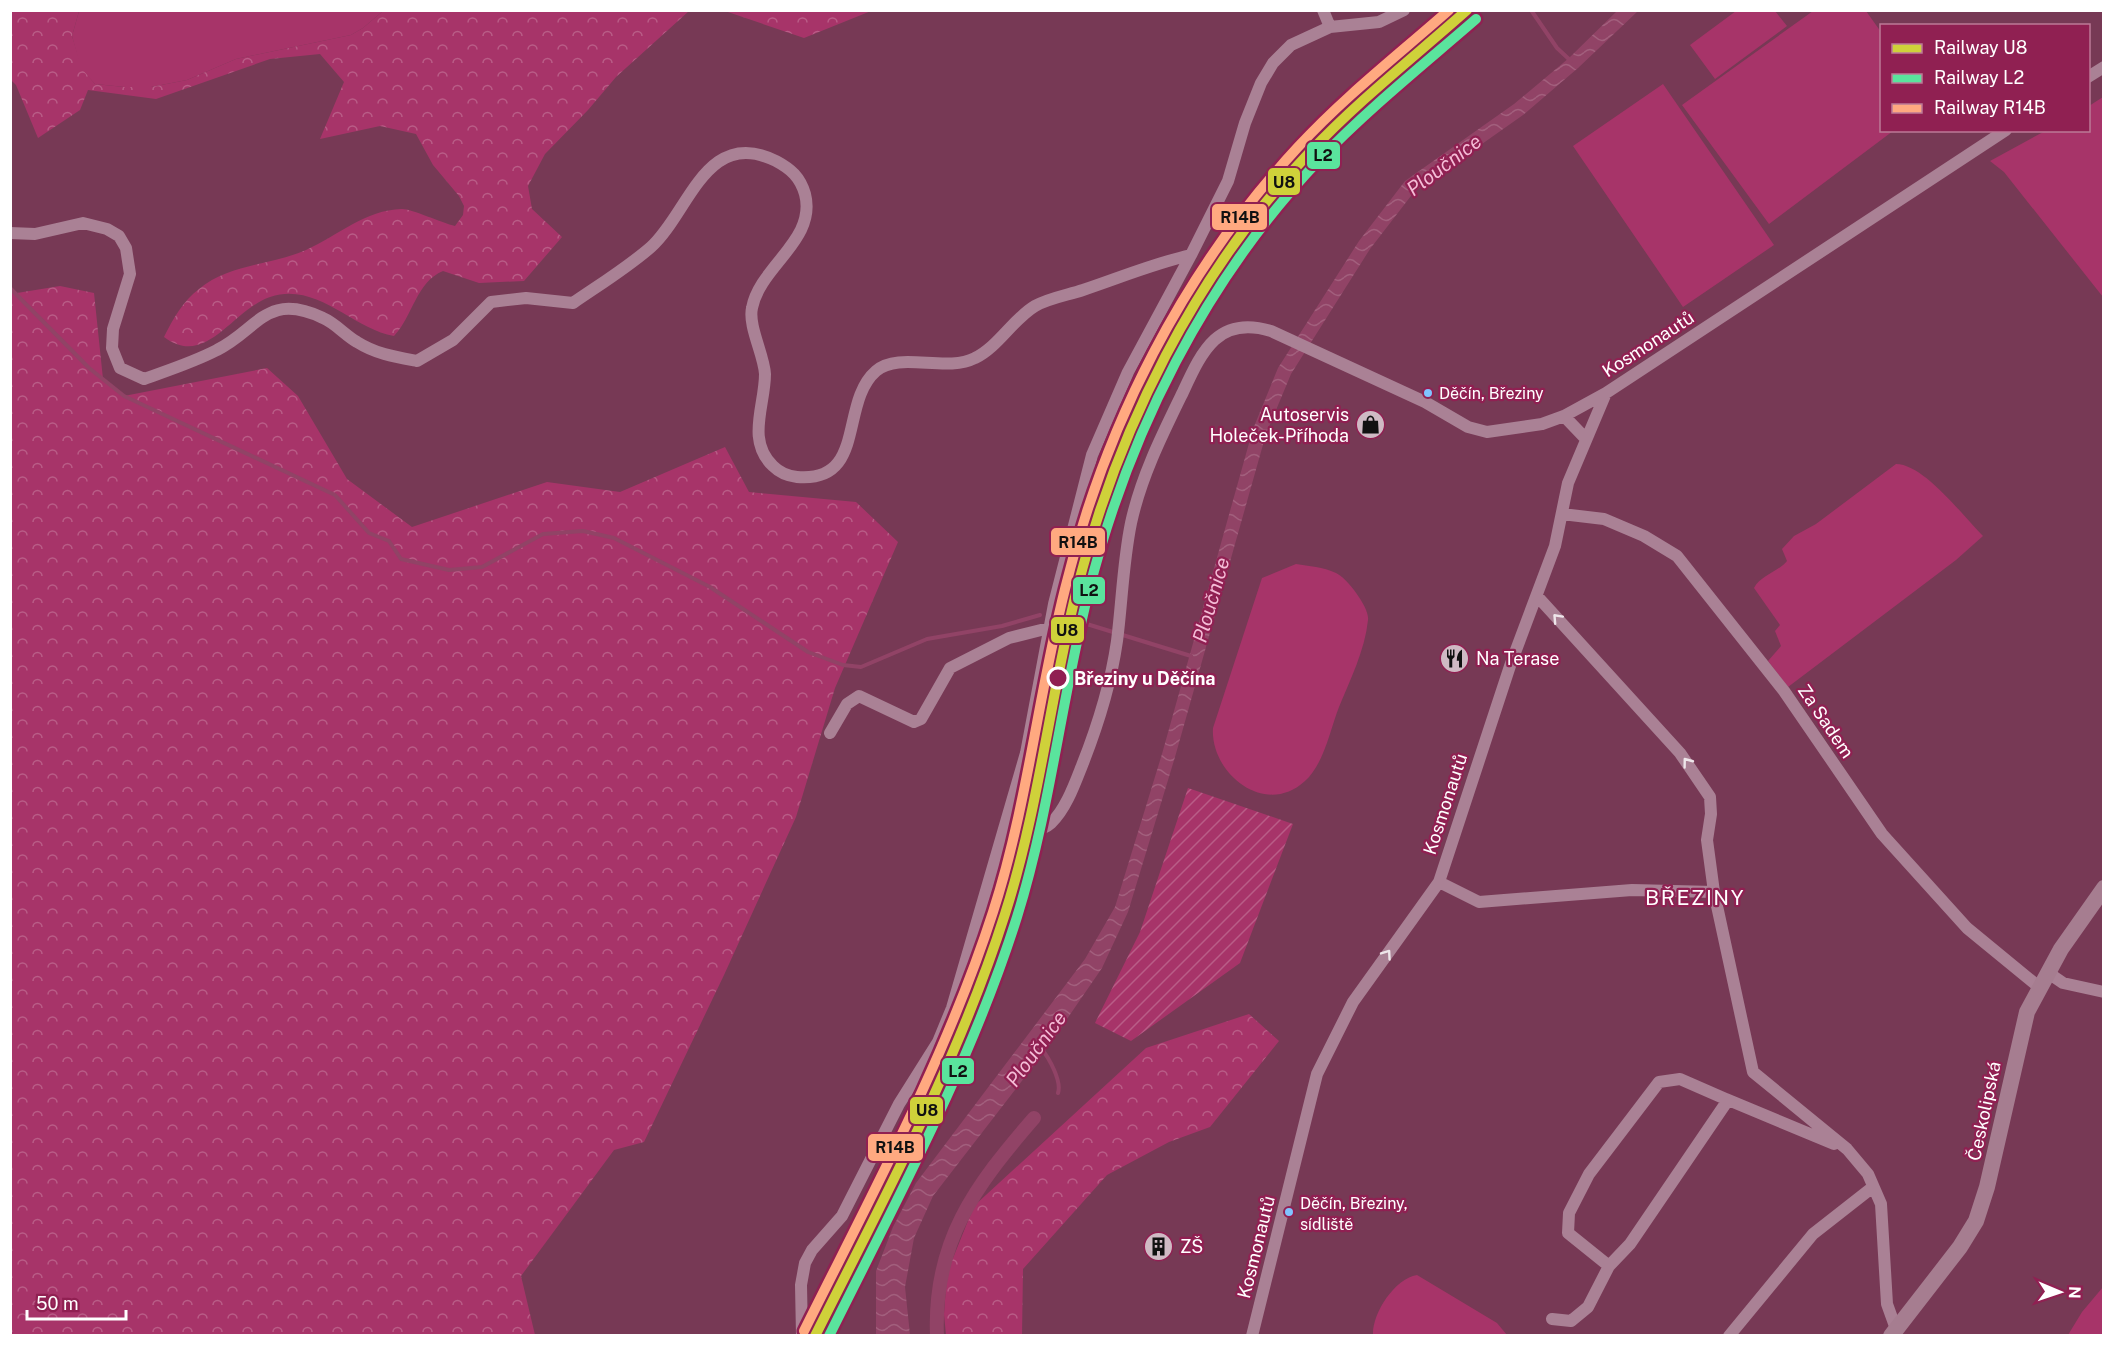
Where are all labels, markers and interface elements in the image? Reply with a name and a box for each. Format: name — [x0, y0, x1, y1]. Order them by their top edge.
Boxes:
legend — [1880, 24, 2090, 132]
text: Railway U8 — [1934, 37, 2027, 58]
text: Railway L2 — [1934, 67, 2024, 88]
text: Railway R14B — [1934, 97, 2046, 118]
water label: Ploučnice — [1402, 129, 1486, 201]
line badge: L2 — [1306, 141, 1341, 170]
text: L2 — [1313, 146, 1333, 165]
line badge: U8 — [1267, 167, 1301, 196]
text: U8 — [1273, 173, 1295, 192]
line badge: R14B — [1211, 203, 1268, 231]
text: R14B — [1220, 208, 1260, 227]
street label: Kosmonautů — [1598, 307, 1698, 381]
place label: Děčín, Březiny — [1439, 384, 1544, 403]
marker: Děčín, Březiny — [1422, 387, 1434, 399]
place label: Autoservis Holeček-Příhoda — [1209, 404, 1349, 446]
shop icon: Autoservis Holeček-Příhoda — [1354, 408, 1386, 440]
line badge: R14B — [1050, 527, 1106, 556]
text: R14B — [1058, 533, 1098, 552]
water label: Ploučnice — [1187, 554, 1235, 645]
line badge: L2 — [1072, 576, 1106, 605]
text: L2 — [1079, 581, 1099, 600]
one-way arrow — [1553, 614, 1564, 625]
line badge: U8 — [1050, 616, 1085, 644]
text: U8 — [1056, 621, 1078, 640]
restaurant icon: Na Terase — [1439, 642, 1471, 674]
place label: Na Terase — [1476, 648, 1559, 669]
marker: Březiny u Děčína — [1047, 667, 1069, 689]
place label: Březiny u Děčína — [1074, 668, 1216, 689]
street label: Za Sadem — [1794, 680, 1858, 762]
street label: Kosmonautů — [1419, 751, 1471, 857]
one-way arrow — [1683, 758, 1694, 769]
district label: BŘEZINY — [1645, 885, 1745, 910]
one-way arrow — [1380, 950, 1391, 961]
water label: Ploučnice — [1001, 1006, 1072, 1091]
line badge: L2 — [941, 1057, 975, 1085]
street label: Českolipská — [1963, 1059, 2005, 1163]
text: L2 — [948, 1062, 968, 1081]
line badge: U8 — [909, 1096, 944, 1125]
text: U8 — [916, 1101, 938, 1120]
line badge: R14B — [867, 1133, 924, 1162]
text: R14B — [875, 1138, 915, 1157]
street label: Kosmonautů — [1233, 1194, 1279, 1300]
place label: Děčín, Březiny, sídliště — [1300, 1194, 1408, 1234]
marker: Děčín, Březiny, sídliště — [1283, 1206, 1295, 1218]
building icon: ZŠ — [1143, 1230, 1175, 1262]
place label: ZŠ — [1180, 1236, 1203, 1257]
north arrow — [2030, 1262, 2090, 1322]
scale bar — [27, 1283, 126, 1321]
text: N — [2065, 1286, 2084, 1299]
text: 50 m — [36, 1293, 79, 1314]

